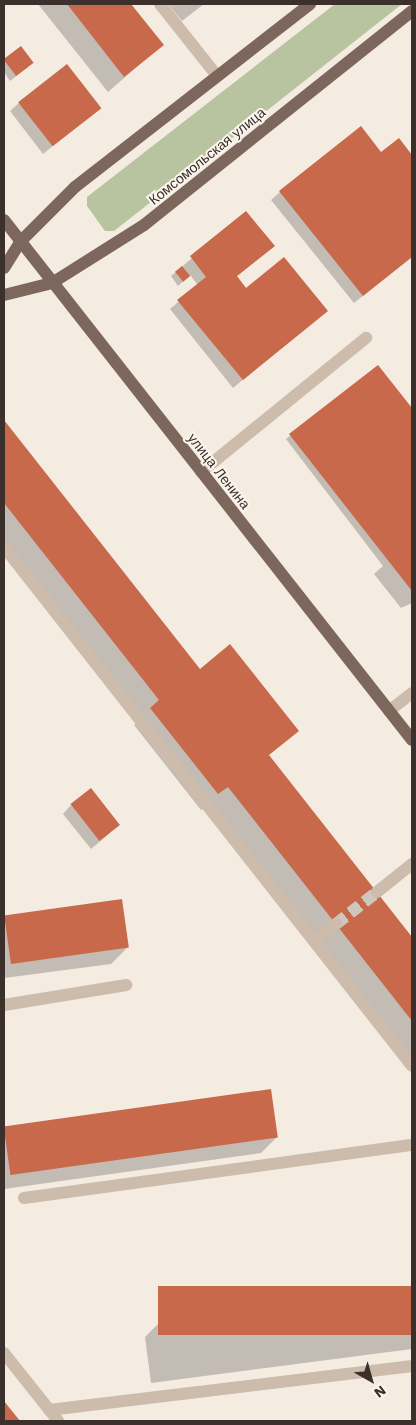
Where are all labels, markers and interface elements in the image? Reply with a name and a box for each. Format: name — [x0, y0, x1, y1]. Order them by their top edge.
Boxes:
street label: Комсомольская улица — [145, 104, 269, 208]
street label: улица Ленина — [184, 430, 254, 512]
north arrow — [346, 1355, 396, 1405]
text: N — [371, 1382, 389, 1401]

